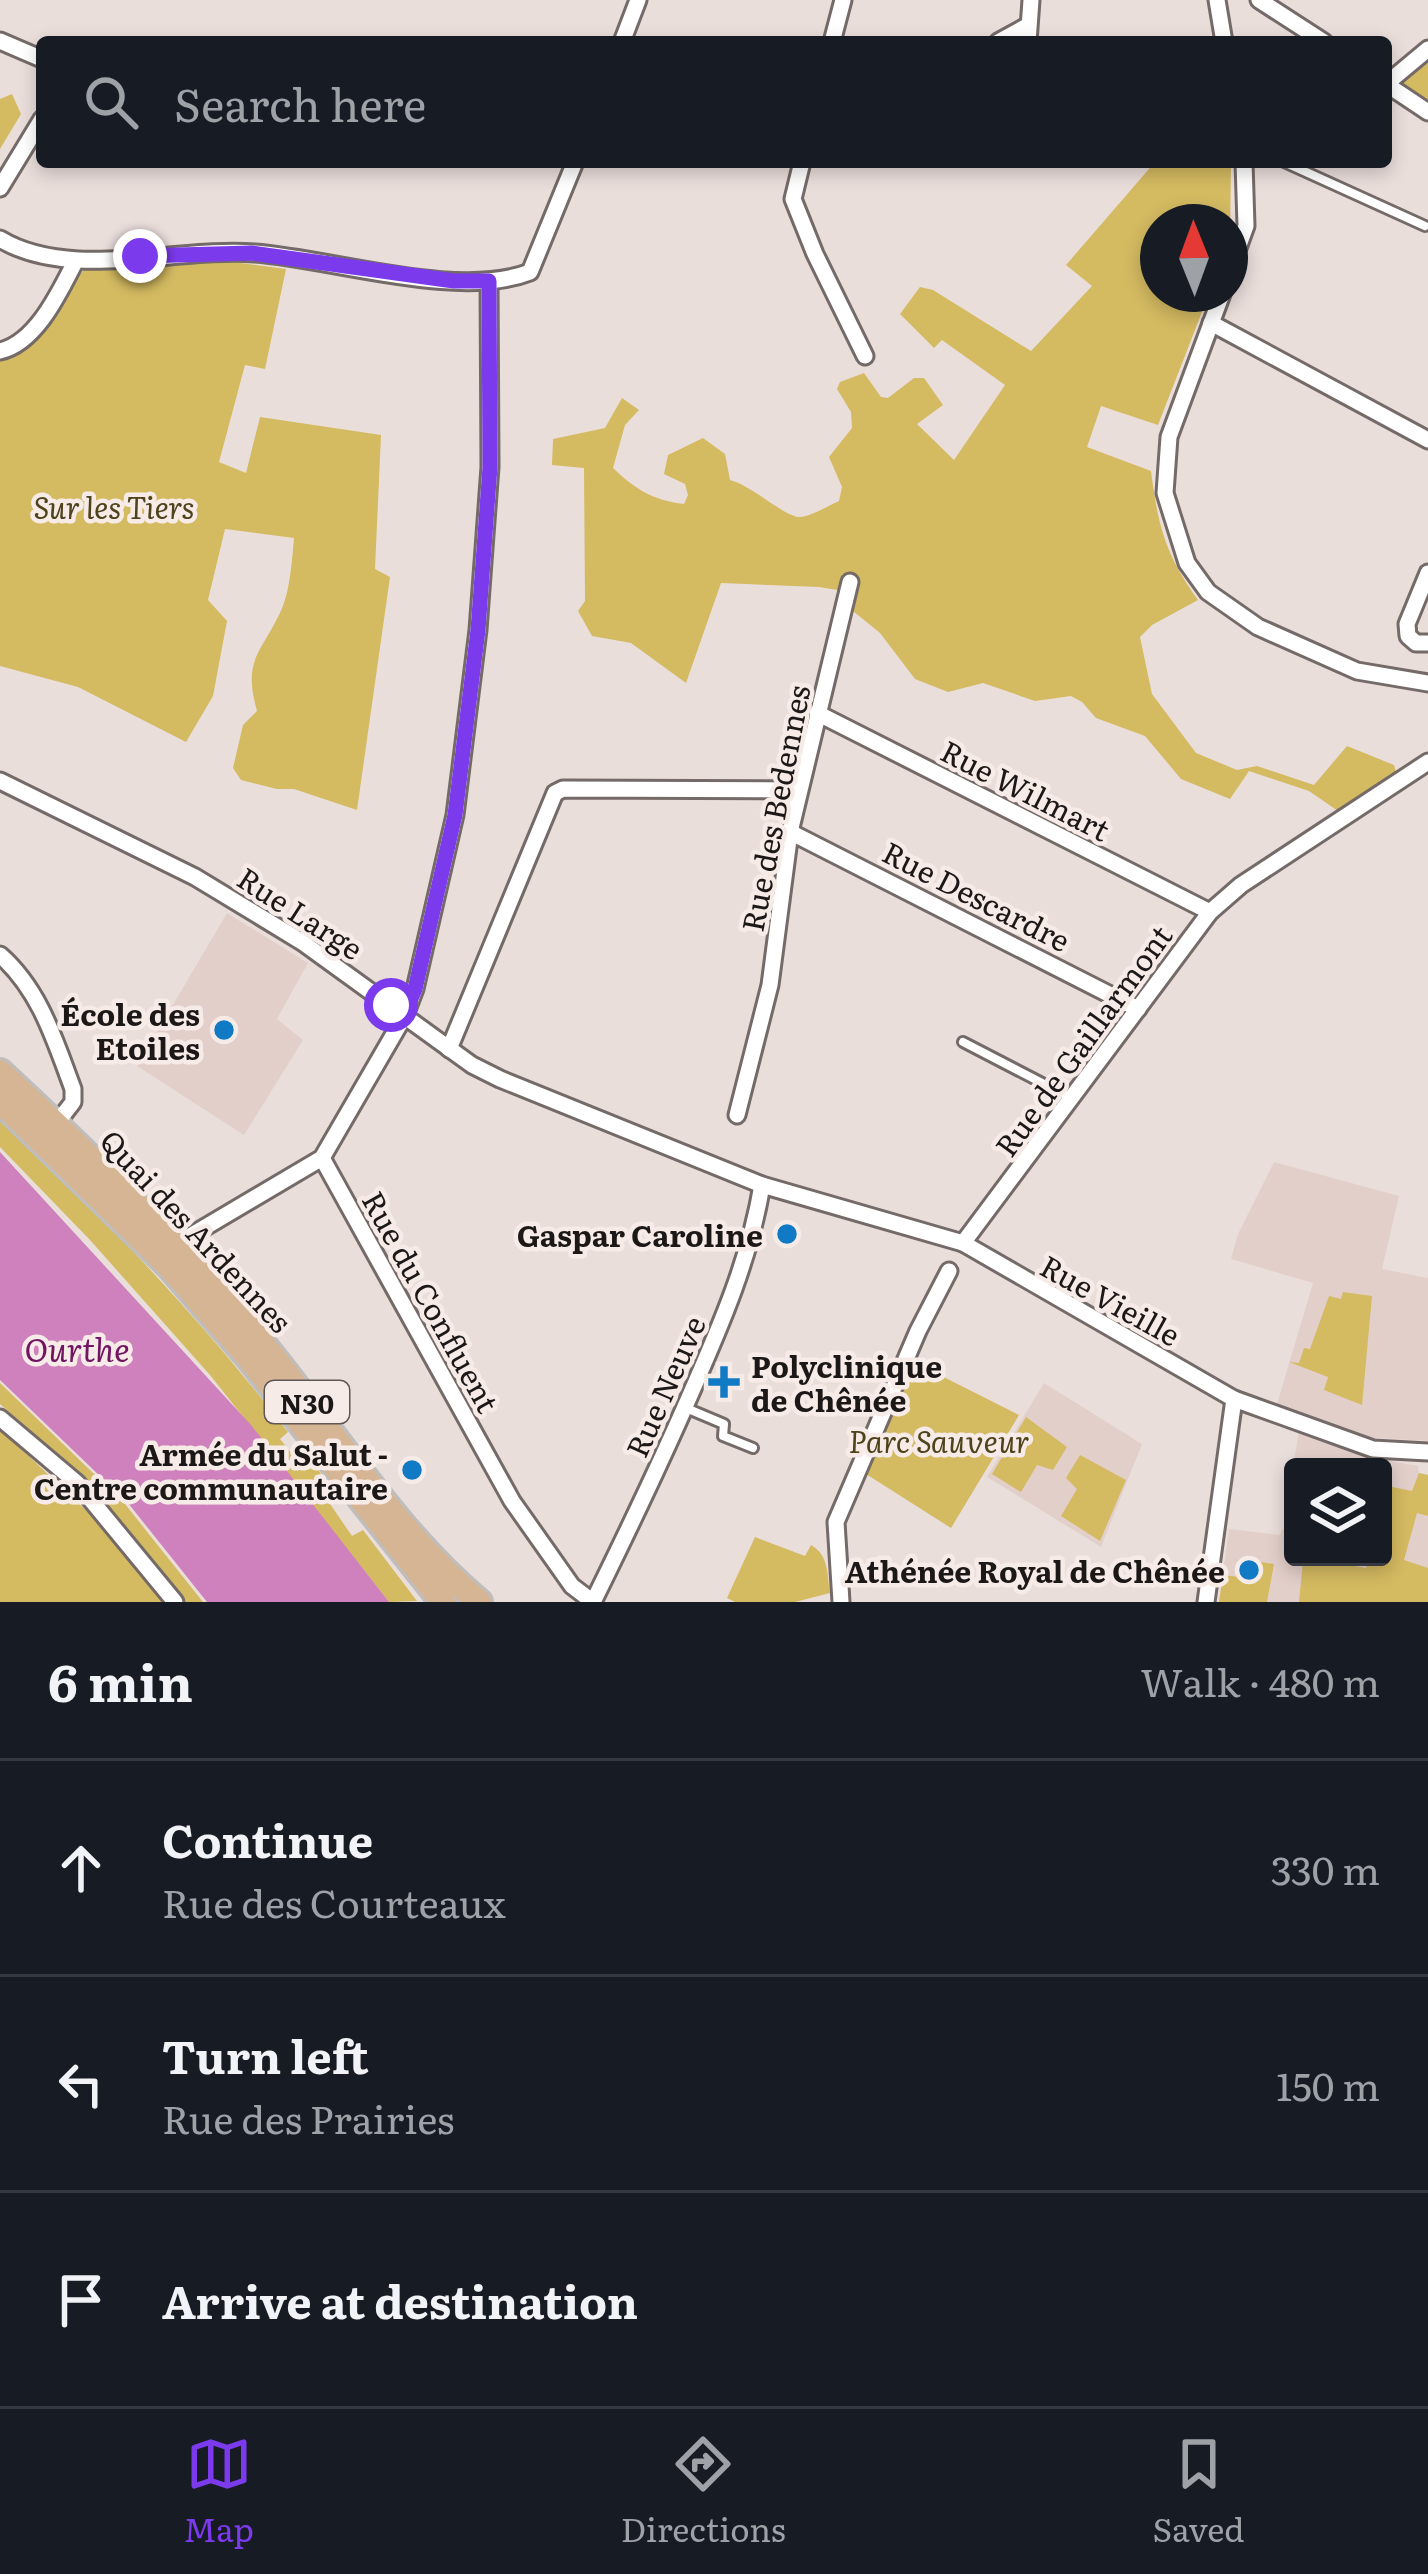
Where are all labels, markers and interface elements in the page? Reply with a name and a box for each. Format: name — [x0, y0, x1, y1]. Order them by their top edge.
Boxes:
search box — [36, 36, 1392, 168]
icon: search — [78, 69, 144, 135]
text: Search here — [174, 69, 426, 136]
north arrow — [1140, 204, 1248, 312]
route end — [113, 229, 167, 283]
park label: Sur les Tiers — [33, 484, 195, 528]
street label: Rue des Bedennes — [729, 681, 819, 935]
street label: Rue Wilmart — [934, 728, 1118, 850]
street label: Rue Descardre — [876, 829, 1078, 961]
street label: Rue Large — [230, 855, 372, 969]
street label: Rue de Gaillarmont — [983, 915, 1181, 1165]
route start — [364, 978, 418, 1032]
place label: École des Etoiles — [60, 991, 200, 1069]
marker: École des Etoiles — [211, 1017, 237, 1043]
street label: Quai des Ardennes — [91, 1119, 303, 1341]
street label: Rue du Confluent — [353, 1182, 511, 1420]
place label: Gaspar Caroline — [517, 1212, 763, 1256]
marker: Gaspar Caroline — [774, 1221, 800, 1247]
street label: Rue Vieille — [1033, 1243, 1189, 1355]
street label: Rue Neuve — [613, 1308, 715, 1464]
water label: Ourthe — [24, 1323, 130, 1372]
place label: Polyclinique de Chênée — [751, 1343, 942, 1421]
marker: Polyclinique de Chênée — [708, 1366, 740, 1398]
road number: N30 — [265, 1381, 349, 1423]
park label: Parc Sauveur — [848, 1418, 1030, 1462]
place label: Armée du Salut - Centre communautaire — [34, 1431, 388, 1509]
marker: Armée du Salut - Centre communautaire — [399, 1457, 425, 1483]
map controls — [1284, 1458, 1392, 1566]
button: layers — [1284, 1458, 1392, 1566]
place label: Athénée Royal de Chênée — [845, 1548, 1225, 1592]
marker: Athénée Royal de Chênée — [1236, 1557, 1262, 1583]
text: 6 min — [48, 1642, 193, 1718]
text: Walk · 480 m — [1140, 1651, 1380, 1709]
text: Continue — [162, 1805, 373, 1872]
icon: ahead — [48, 1835, 114, 1901]
text: 330 m — [1271, 1839, 1380, 1897]
text: Rue des Courteaux — [162, 1872, 506, 1930]
text: Turn left — [162, 2021, 369, 2088]
icon: left — [48, 2051, 114, 2117]
text: 150 m — [1276, 2055, 1380, 2113]
text: Rue des Prairies — [162, 2088, 455, 2146]
text: Arrive at destination — [162, 2266, 638, 2333]
icon: arrive — [48, 2267, 114, 2333]
tab: Map — [183, 2431, 254, 2552]
tab: Directions — [621, 2431, 786, 2552]
tab: Saved — [1153, 2431, 1245, 2552]

